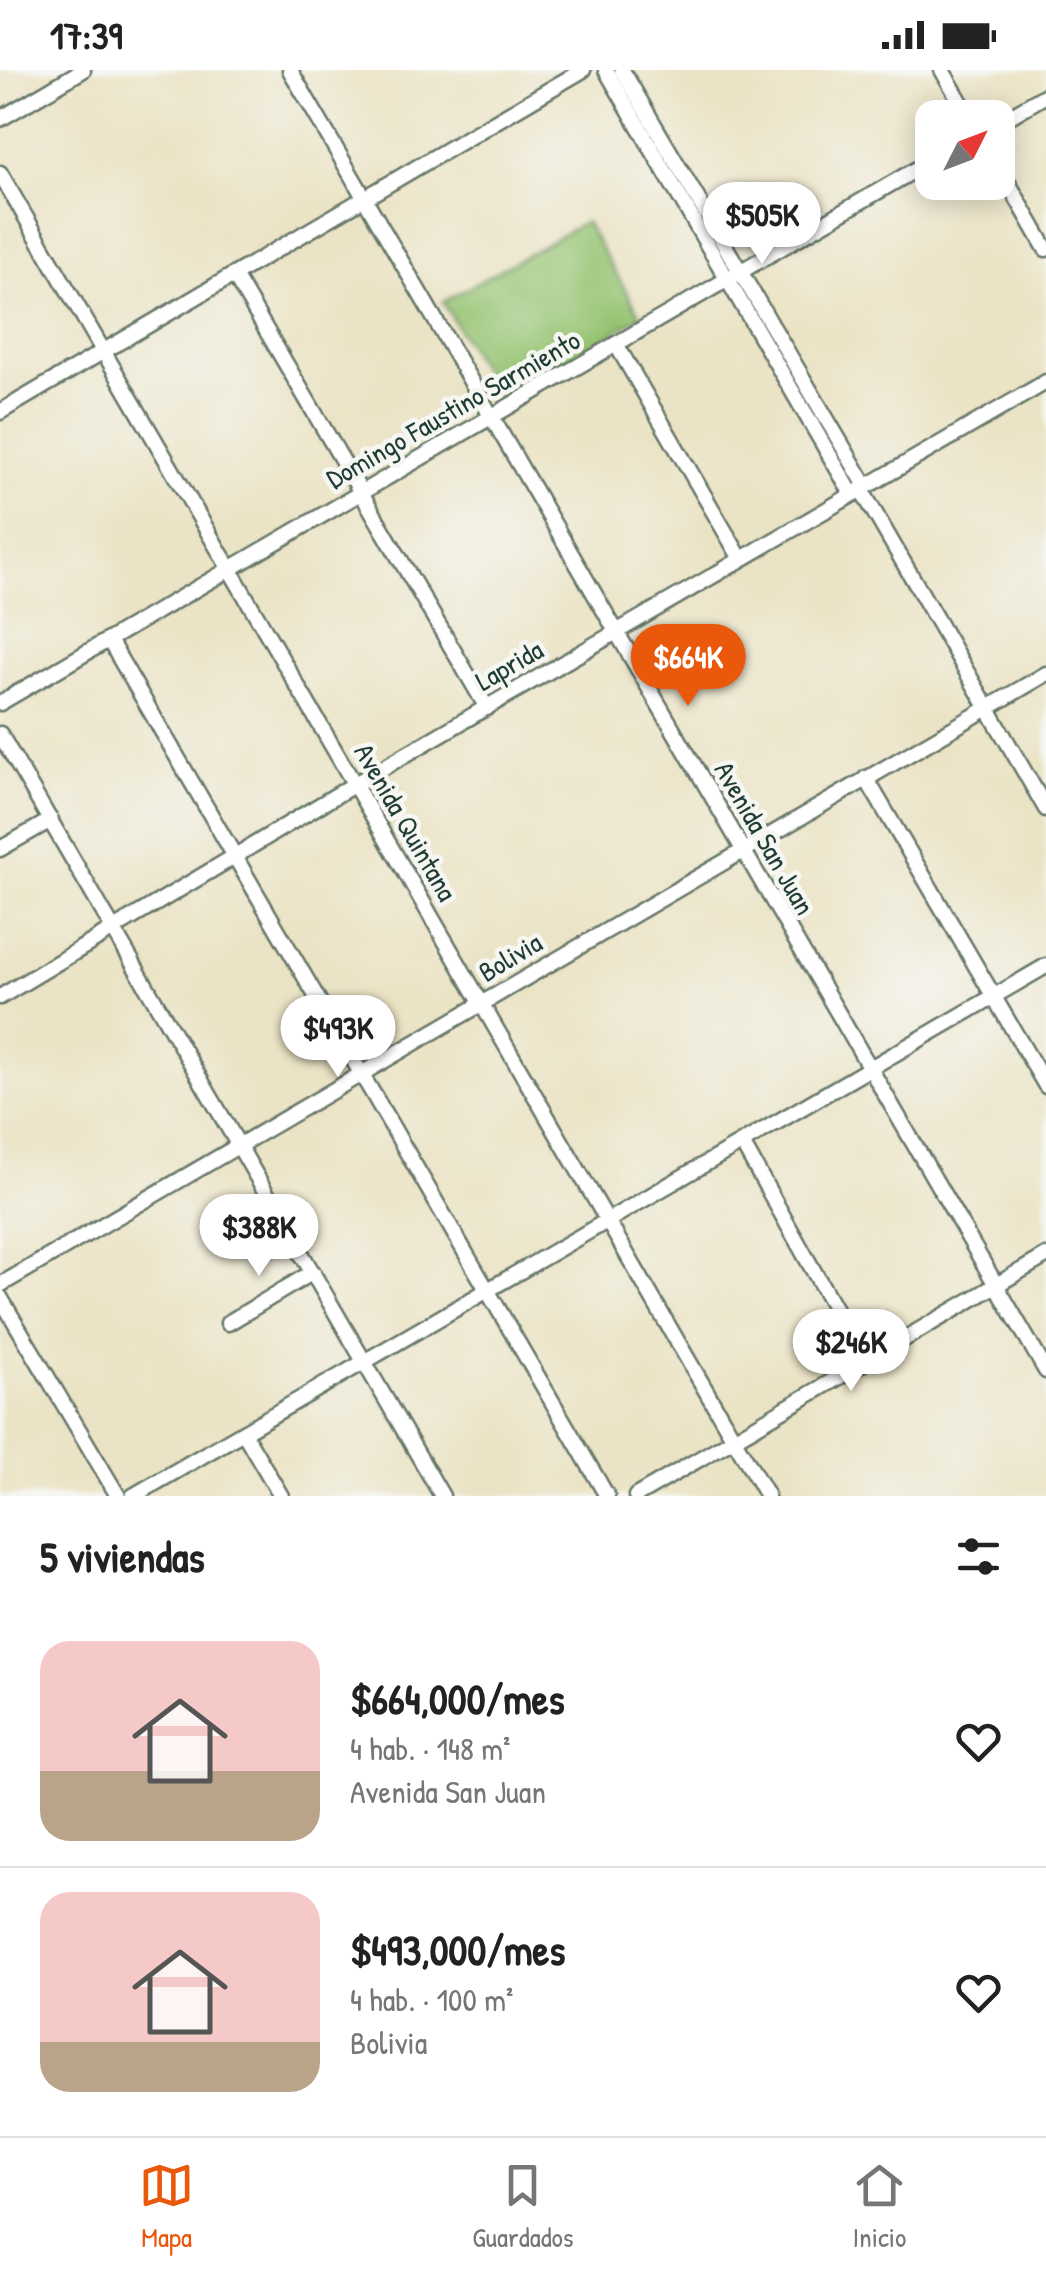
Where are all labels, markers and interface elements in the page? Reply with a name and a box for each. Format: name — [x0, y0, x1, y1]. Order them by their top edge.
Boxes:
text: 17:39 — [50, 9, 122, 61]
north arrow — [915, 100, 1015, 200]
map controls — [915, 100, 1015, 200]
pin: $505K — [692, 182, 832, 267]
text: $505K — [725, 193, 799, 236]
street label: Domingo Faustino Sarmiento — [319, 321, 587, 497]
pin: $664K — [618, 624, 758, 709]
street label: Laprida — [468, 630, 550, 700]
text: $664K — [653, 635, 723, 678]
street label: Avenida Quintana — [346, 736, 466, 908]
street label: Avenida San Juan — [706, 754, 824, 922]
street label: Bolivia — [471, 923, 549, 991]
pin: $493K — [268, 995, 408, 1080]
text: $493K — [302, 1006, 374, 1049]
pin: $388K — [189, 1194, 329, 1279]
text: $388K — [221, 1205, 297, 1248]
pin: $246K — [781, 1309, 921, 1394]
text: $246K — [815, 1320, 887, 1363]
text: 5 viviendas — [40, 1528, 205, 1585]
icon: filters — [951, 1529, 1006, 1584]
text: $664,000/mes — [350, 1670, 565, 1727]
icon: home — [120, 1681, 240, 1801]
icon: heart — [951, 1714, 1006, 1769]
text: 4 hab. · 148 m² — [350, 1727, 510, 1770]
text: Avenida San Juan — [350, 1770, 546, 1813]
text: $493,000/mes — [350, 1921, 565, 1978]
icon: home — [120, 1932, 240, 2052]
icon: heart — [951, 1965, 1006, 2020]
text: 4 hab. · 100 m² — [350, 1978, 513, 2021]
text: Bolivia — [350, 2021, 427, 2064]
tab: Mapa — [139, 2158, 194, 2256]
tab: Guardados — [472, 2158, 574, 2256]
tab: Inicio — [852, 2158, 907, 2256]

